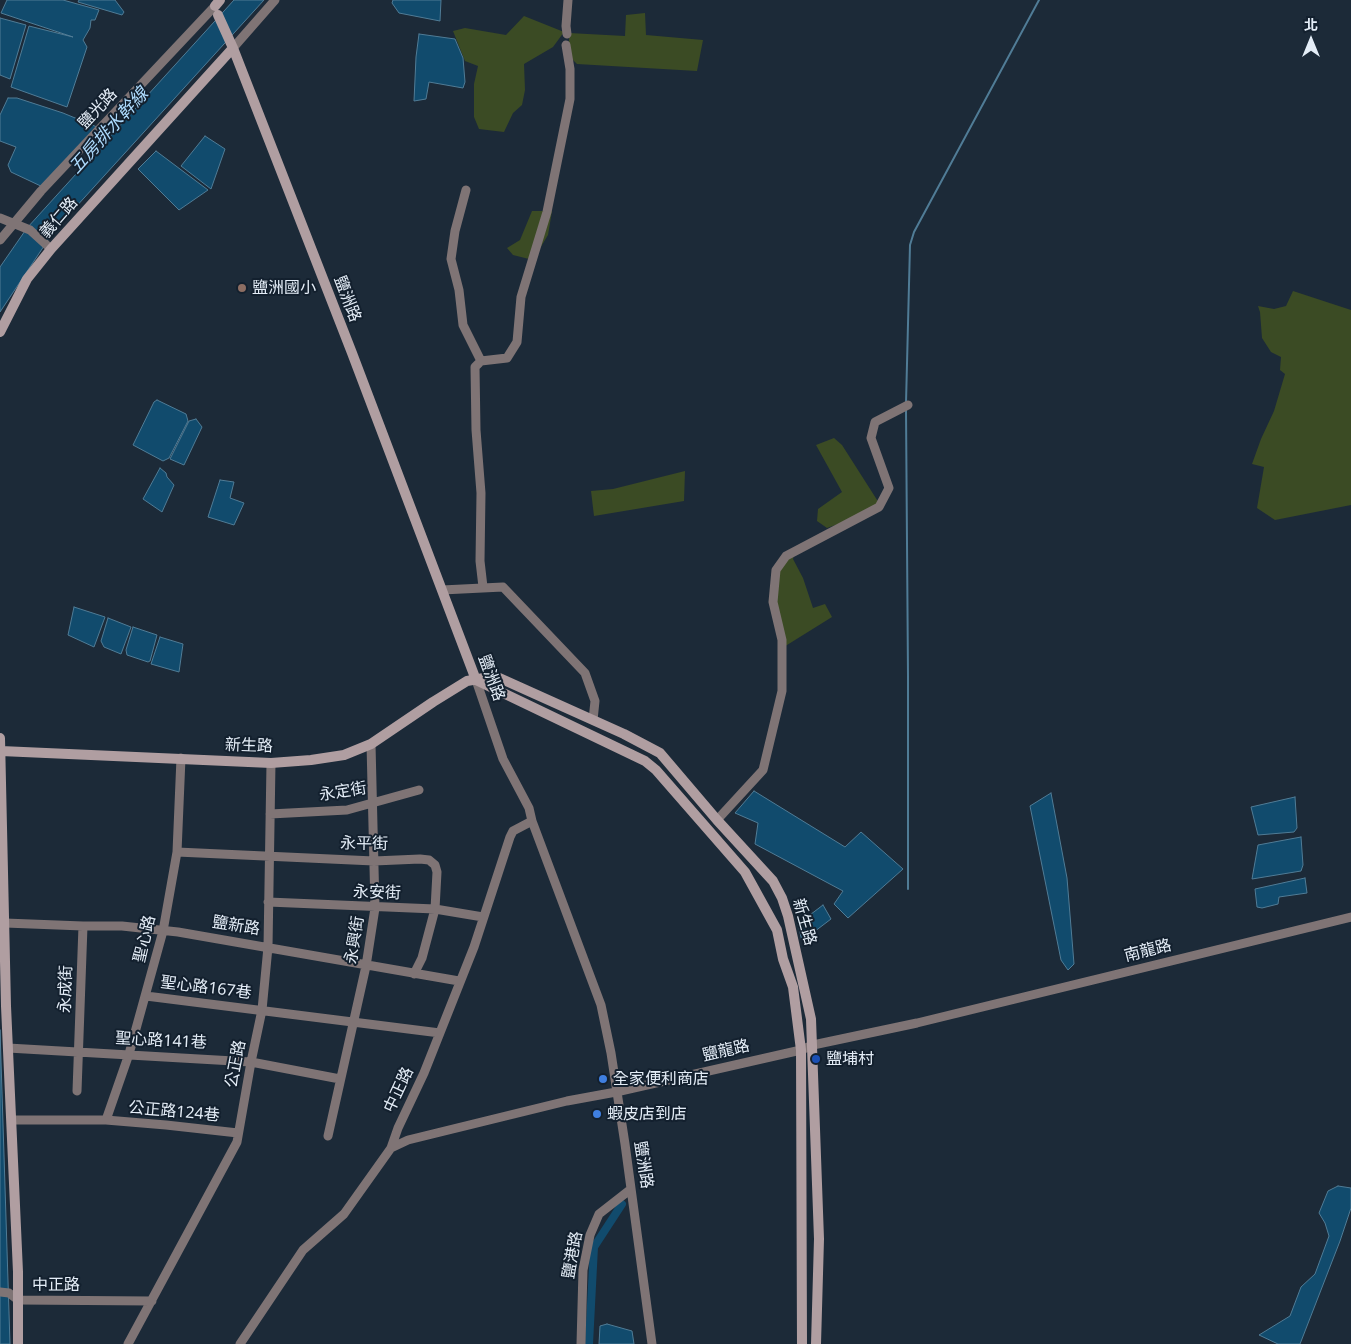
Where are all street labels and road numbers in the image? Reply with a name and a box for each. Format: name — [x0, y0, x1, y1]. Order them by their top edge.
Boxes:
street label: 鹽光路 — [75, 85, 121, 133]
street label: 義仁路 — [36, 194, 82, 242]
street label: 鹽洲路 — [329, 273, 365, 325]
street label: 鹽洲路 — [474, 652, 508, 704]
street label: 新生路 — [225, 736, 273, 756]
street label: 永定街 — [318, 779, 368, 805]
street label: 永平街 — [340, 834, 388, 854]
street label: 永安街 — [353, 883, 401, 903]
street label: 新生路 — [788, 896, 820, 948]
street label: 聖心路 — [130, 913, 160, 965]
street label: 鹽新路 — [211, 913, 261, 939]
street label: 永興街 — [342, 915, 368, 965]
street label: 南龍路 — [1122, 936, 1174, 966]
street label: 永成街 — [56, 965, 76, 1013]
street label: 聖心路167巷 — [159, 973, 253, 1003]
street label: 聖心路141巷 — [115, 1029, 207, 1053]
street label: 鹽龍路 — [700, 1036, 752, 1066]
street label: 公正路 — [222, 1039, 250, 1089]
street label: 中正路 — [380, 1064, 418, 1116]
street label: 公正路124巷 — [128, 1098, 220, 1126]
street label: 鹽洲路 — [630, 1140, 656, 1190]
street label: 鹽港路 — [559, 1230, 587, 1280]
street label: 中正路 — [32, 1275, 80, 1295]

